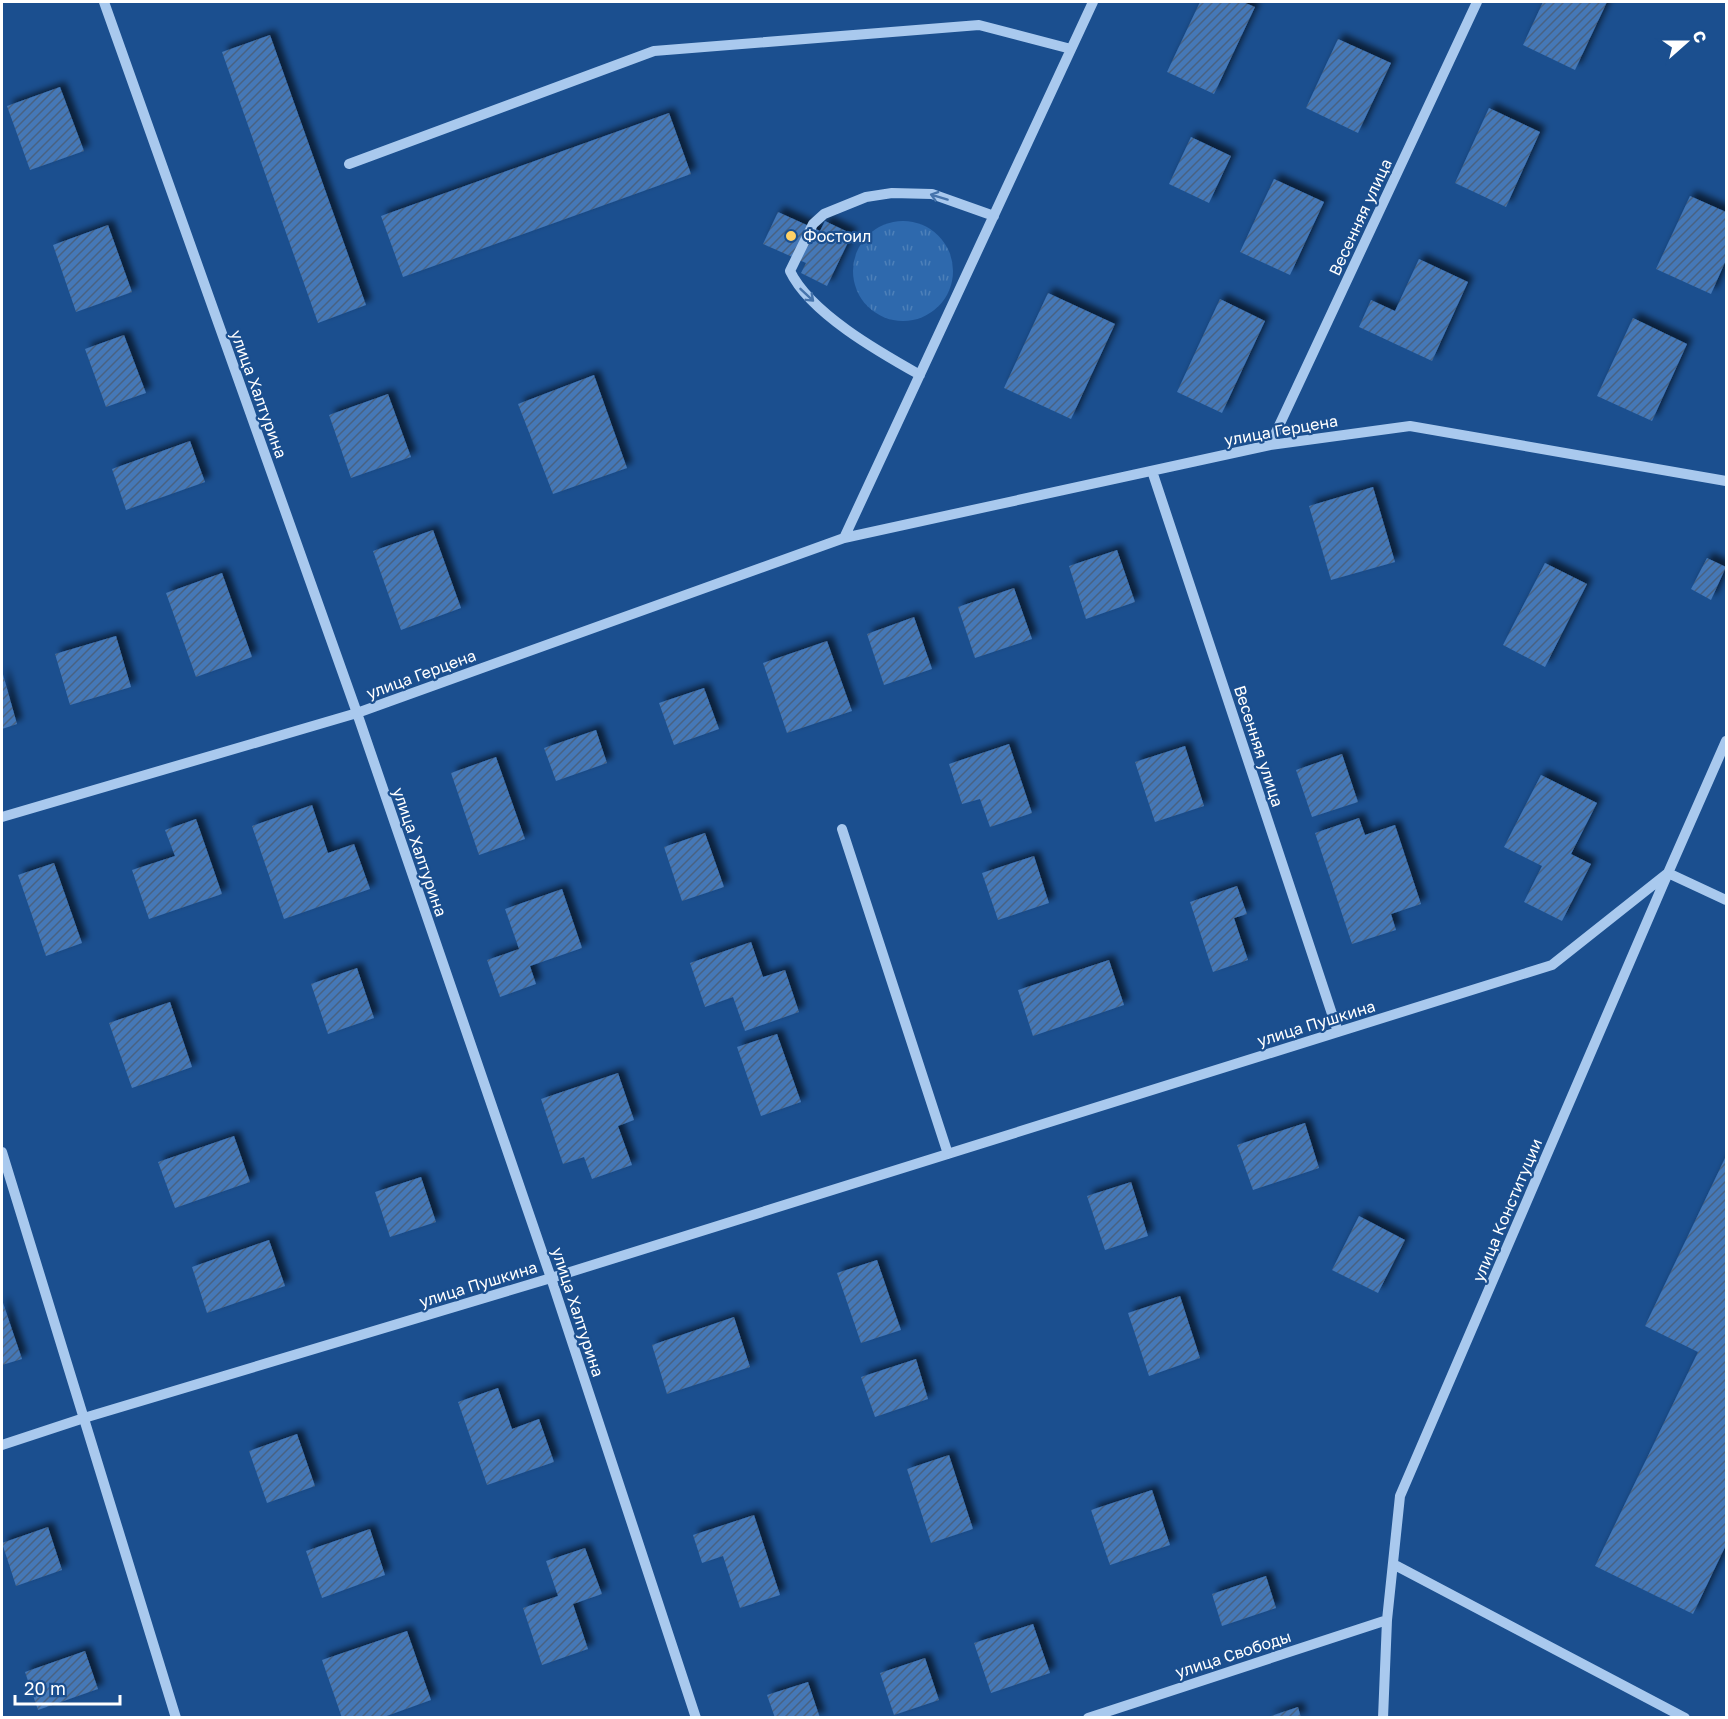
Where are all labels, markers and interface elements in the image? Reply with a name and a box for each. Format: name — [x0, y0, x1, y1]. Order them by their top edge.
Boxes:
north arrow — [1656, 12, 1716, 72]
text: С — [1689, 28, 1711, 46]
street label: Весенняя улица — [1324, 155, 1396, 279]
one-way arrow — [930, 191, 949, 202]
place label: Фостоил — [803, 226, 871, 246]
marker: Фостоил — [784, 229, 798, 243]
one-way arrow — [799, 287, 814, 301]
street label: улица Халтурина — [226, 327, 292, 461]
street label: улица Герцена — [1223, 410, 1339, 450]
street label: улица Герцена — [363, 645, 479, 703]
street label: Весенняя улица — [1230, 683, 1288, 809]
street label: улица Халтурина — [389, 785, 451, 919]
street label: улица Пушкина — [1254, 996, 1378, 1050]
street label: улица Конституции — [1468, 1135, 1546, 1285]
street label: улица Халтурина — [548, 1245, 608, 1379]
street label: улица Пушкина — [416, 1257, 540, 1311]
street label: улица Свободы — [1172, 1626, 1294, 1682]
scale bar — [15, 1668, 120, 1706]
text: 20 m — [24, 1677, 66, 1699]

